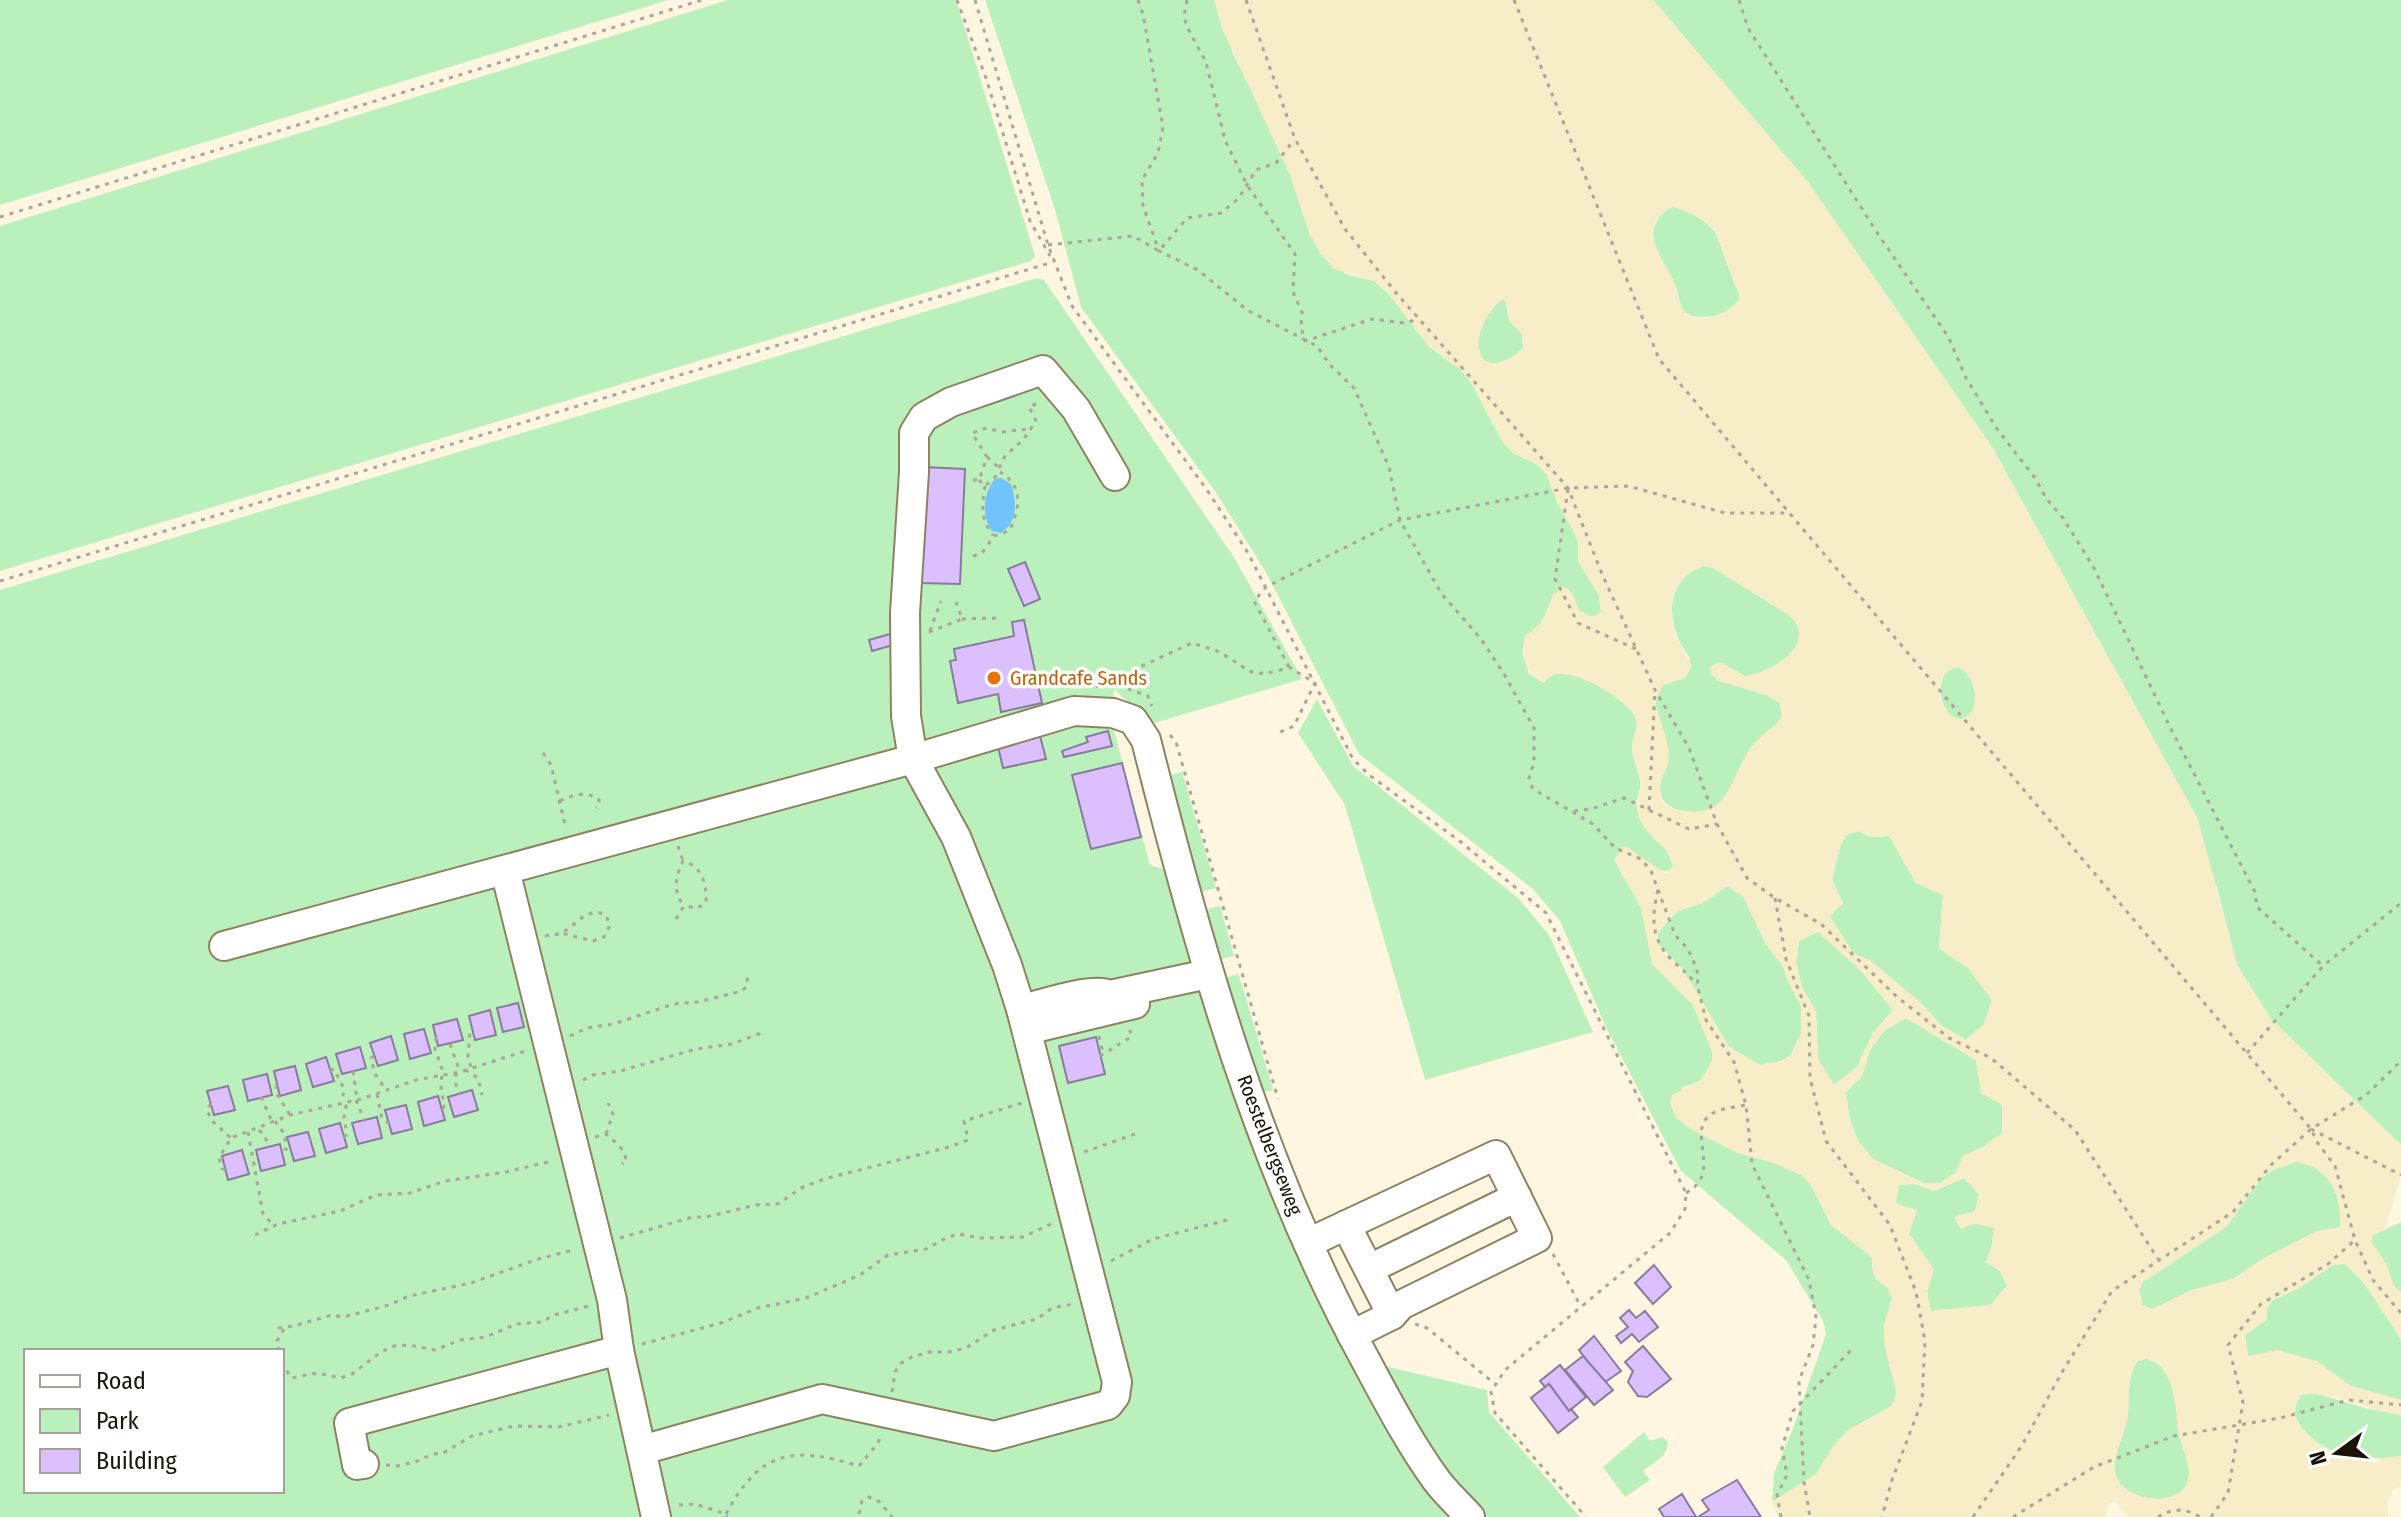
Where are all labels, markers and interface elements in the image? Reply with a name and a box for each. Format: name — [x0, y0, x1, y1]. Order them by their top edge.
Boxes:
place label: Grandcafe Sands — [1010, 666, 1147, 690]
marker: Grandcafe Sands — [985, 669, 1003, 687]
street label: Roestelbergseweg — [1232, 1072, 1308, 1219]
legend — [24, 1349, 284, 1493]
text: Road — [96, 1367, 146, 1395]
text: Park — [96, 1407, 139, 1435]
north arrow — [2297, 1413, 2377, 1493]
text: Building — [96, 1447, 178, 1475]
text: N — [2303, 1448, 2333, 1468]

